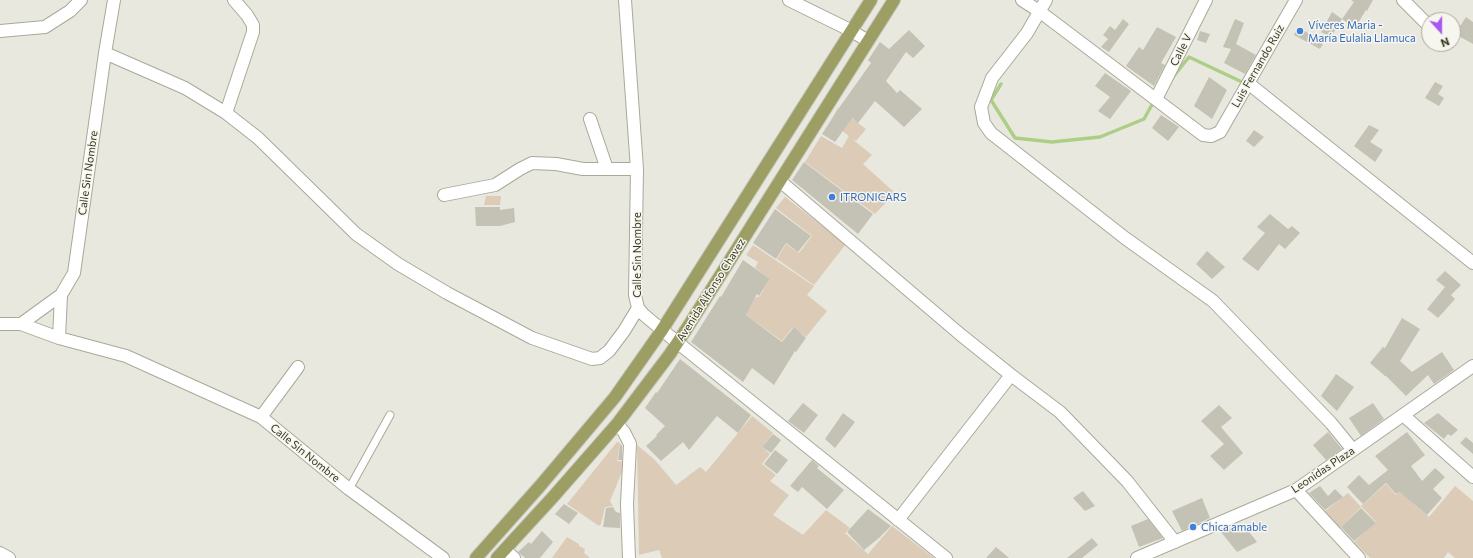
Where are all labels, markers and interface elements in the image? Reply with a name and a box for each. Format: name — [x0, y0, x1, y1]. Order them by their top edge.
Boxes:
north arrow — [1421, 12, 1461, 52]
place label: Víveres Maria - María Eulalia Llamuca — [1308, 18, 1416, 44]
street label: Luis Fernando Ruiz — [1229, 22, 1287, 110]
marker: Víveres Maria - María Eulalia Llamuca — [1295, 26, 1305, 36]
street label: Calle V — [1167, 32, 1195, 68]
text: N — [1439, 35, 1451, 50]
street label: Calle Sin Nombre — [76, 130, 100, 216]
place label: ITRONICARS — [840, 190, 907, 204]
marker: ITRONICARS — [827, 192, 837, 202]
street label: Calle Sin Nombre — [630, 212, 644, 298]
street label: Avenida Alfonso Chavez — [674, 236, 748, 344]
street label: Calle Sin Nombre — [268, 421, 342, 485]
street label: Leonidas Plaza — [1289, 444, 1357, 496]
place label: Chica amable — [1201, 520, 1267, 534]
marker: Chica amable — [1188, 522, 1198, 532]

